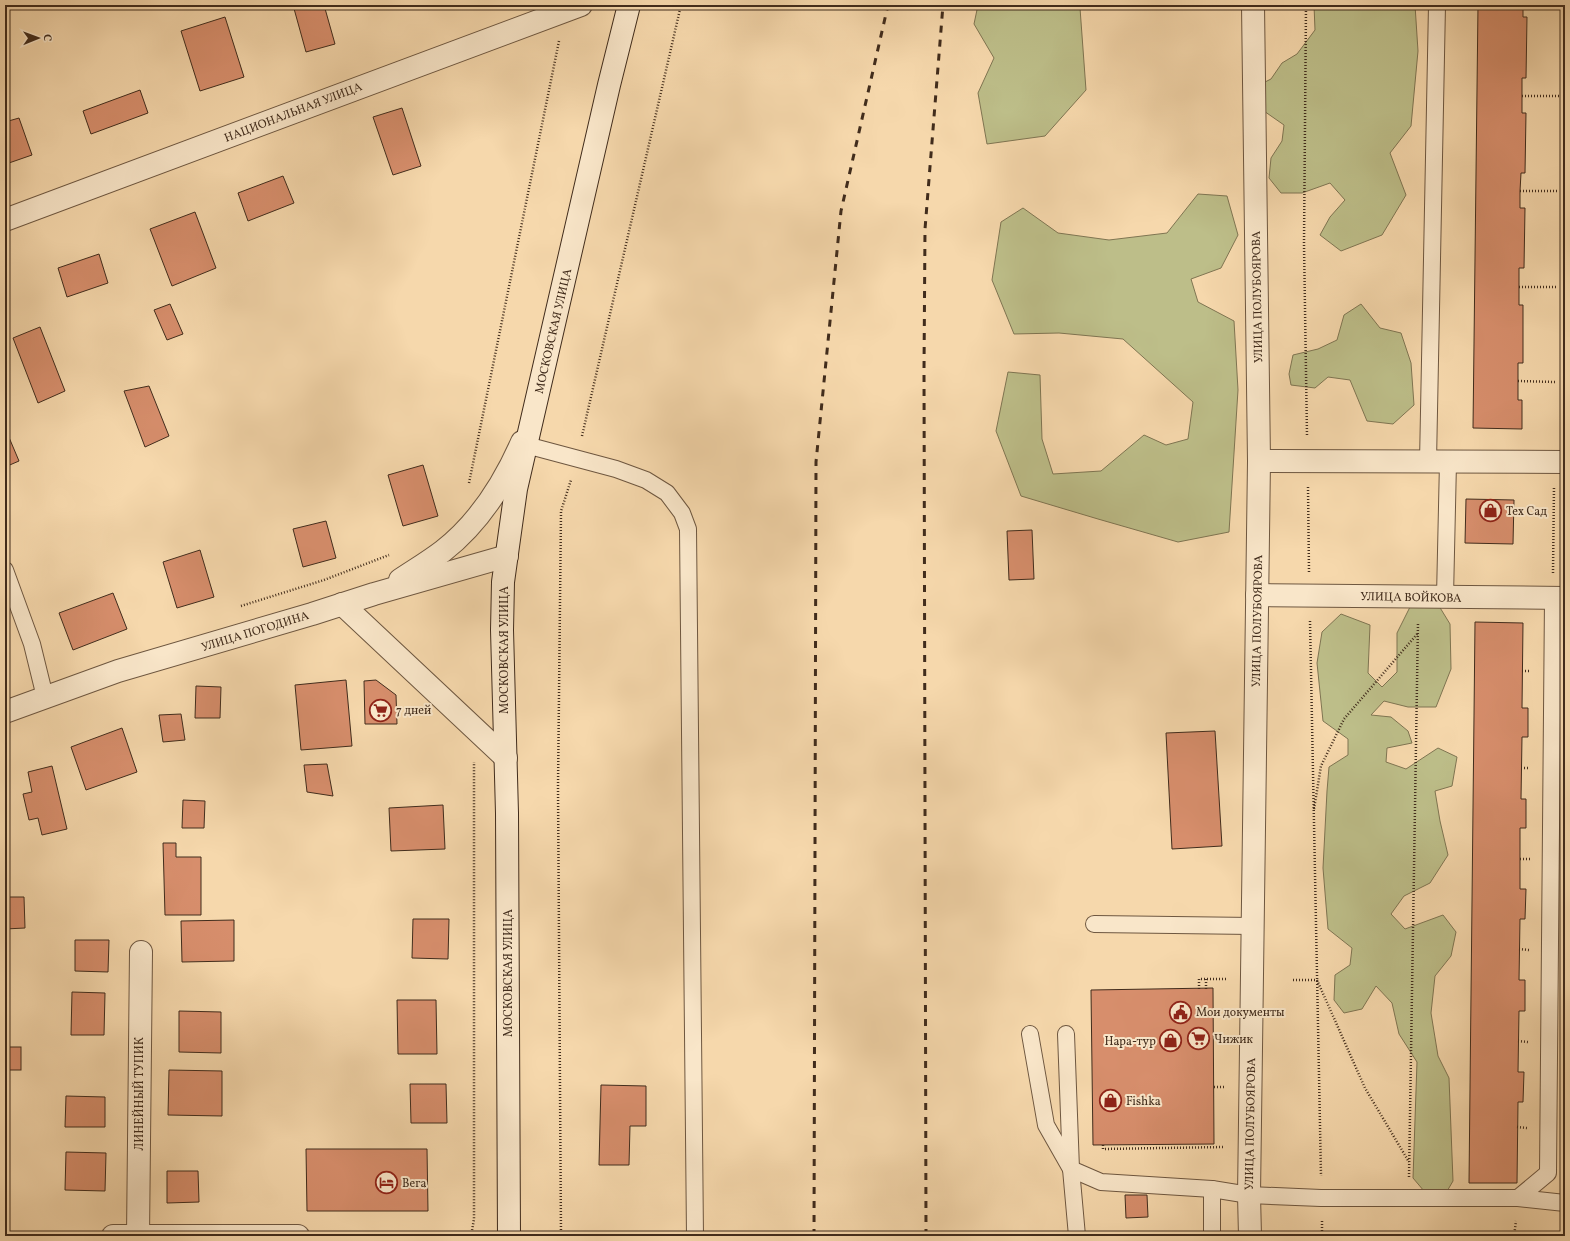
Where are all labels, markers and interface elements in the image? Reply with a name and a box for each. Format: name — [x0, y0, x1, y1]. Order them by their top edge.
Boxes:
north arrow — [18, 18, 58, 58]
text: С — [39, 34, 54, 42]
street label: НАЦИОНАЛЬНАЯ УЛИЦА — [222, 79, 365, 147]
street label: УЛИЦА ПОЛУБОЯРОВА — [1249, 230, 1267, 363]
street label: МОСКОВСКАЯ УЛИЦА — [532, 267, 576, 395]
shop icon: Тех Сад — [1477, 498, 1503, 524]
place label: Тех Сад — [1506, 504, 1547, 520]
street label: УЛИЦА ПОЛУБОЯРОВА — [1249, 554, 1267, 687]
street label: МОСКОВСКАЯ УЛИЦА — [497, 586, 513, 714]
street label: УЛИЦА ВОЙКОВА — [1360, 588, 1462, 607]
street label: УЛИЦА ПОГОДИНА — [199, 608, 312, 656]
supermarket icon: 7 дней — [368, 697, 394, 723]
place label: 7 дней — [396, 703, 431, 719]
street label: МОСКОВСКАЯ УЛИЦА — [501, 909, 517, 1037]
public building icon: Мои документы — [1168, 999, 1194, 1025]
place label: Мои документы — [1196, 1005, 1285, 1021]
supermarket icon: Чижик — [1186, 1026, 1212, 1052]
shop icon: Нара-тур — [1158, 1028, 1184, 1054]
place label: Чижик — [1214, 1032, 1254, 1048]
place label: Нара-тур — [1104, 1034, 1156, 1050]
street label: ЛИНЕЙНЫЙ ТУПИК — [131, 1037, 148, 1151]
street label: УЛИЦА ПОЛУБОЯРОВА — [1242, 1057, 1260, 1190]
shop icon: Fishka — [1097, 1088, 1123, 1114]
place label: Fishka — [1126, 1094, 1161, 1110]
hotel icon: Вега — [373, 1170, 399, 1196]
place label: Вега — [402, 1176, 426, 1192]

